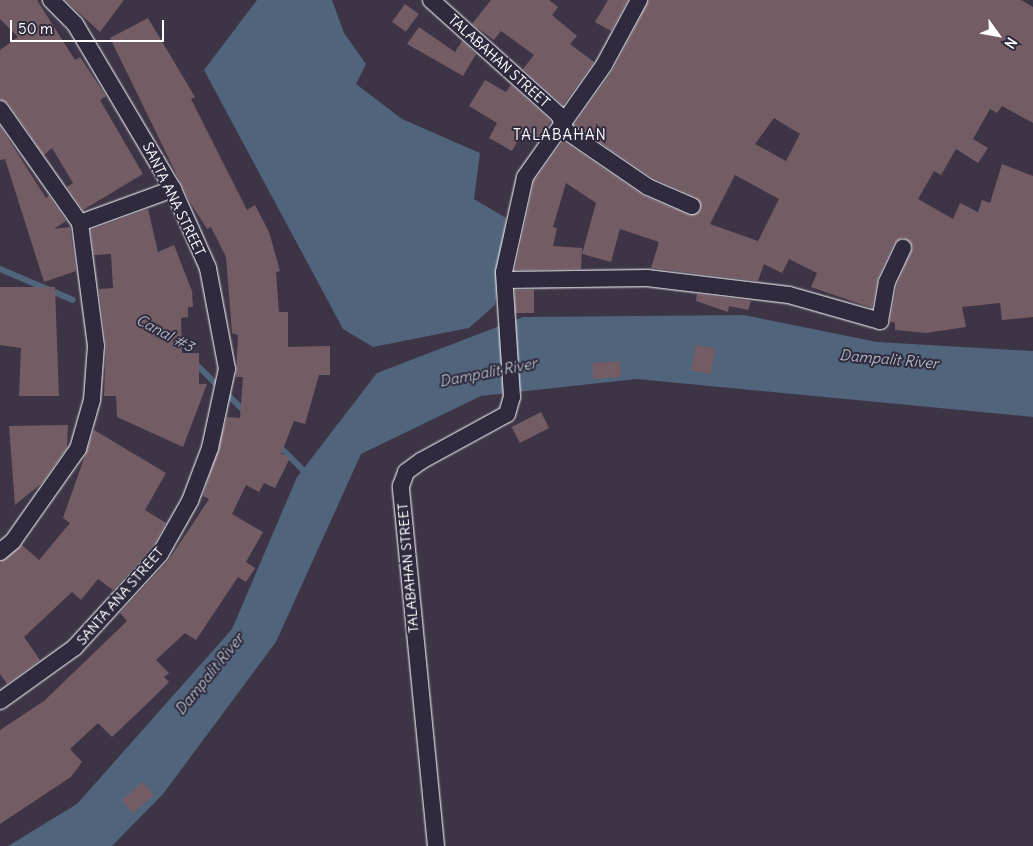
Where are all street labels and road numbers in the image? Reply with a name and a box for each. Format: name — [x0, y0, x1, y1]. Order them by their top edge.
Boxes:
street label: TALABAHAN STREET — [445, 11, 553, 111]
street label: SANTA ANA STREET — [139, 140, 209, 258]
street label: TALABAHAN STREET — [394, 502, 422, 634]
street label: SANTA ANA STREET — [73, 544, 167, 648]

